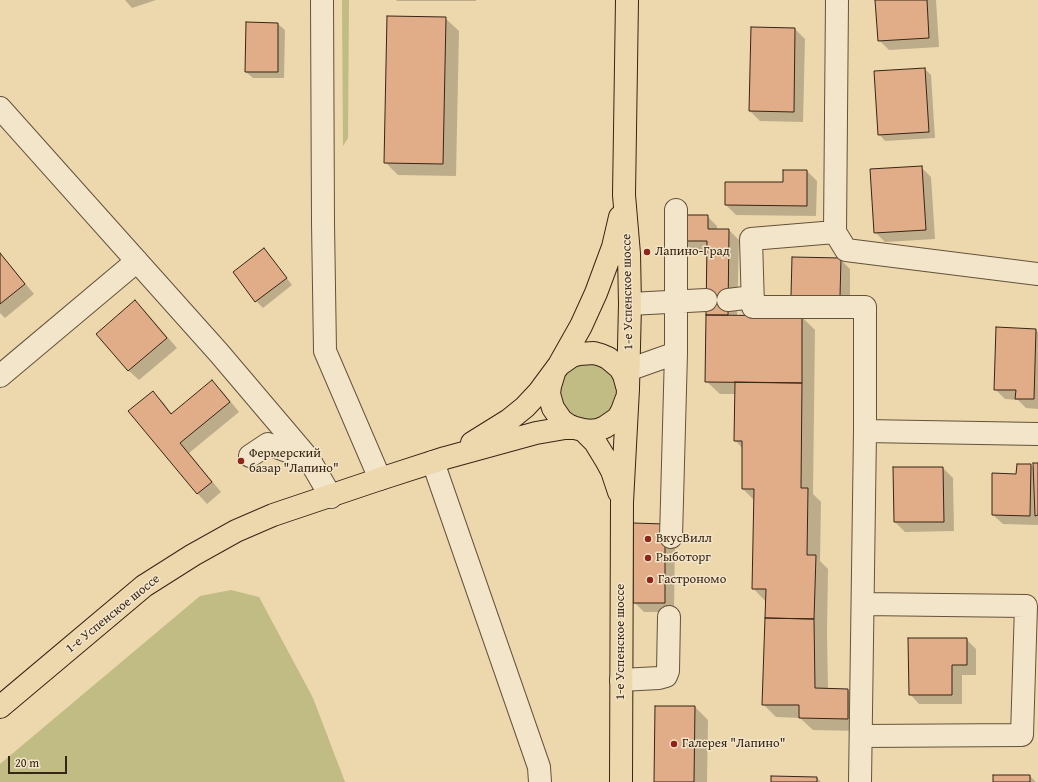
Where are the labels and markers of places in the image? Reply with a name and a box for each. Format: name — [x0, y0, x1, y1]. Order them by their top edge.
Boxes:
place label: Лапино-Град — [655, 244, 730, 260]
marker: Лапино-Град — [642, 247, 652, 257]
place label: Фермерский базар "Лапино" — [249, 446, 339, 477]
marker: Фермерский базар "Лапино" — [236, 456, 246, 466]
place label: ВкусВилл — [656, 531, 712, 547]
marker: ВкусВилл — [643, 534, 653, 544]
place label: Рыботорг — [656, 550, 711, 566]
marker: Рыботорг — [643, 553, 653, 563]
place label: Гастрономо — [658, 572, 726, 588]
marker: Гастрономо — [645, 575, 655, 585]
place label: Галерея "Лапино" — [682, 736, 785, 752]
marker: Галерея "Лапино" — [669, 739, 679, 749]

